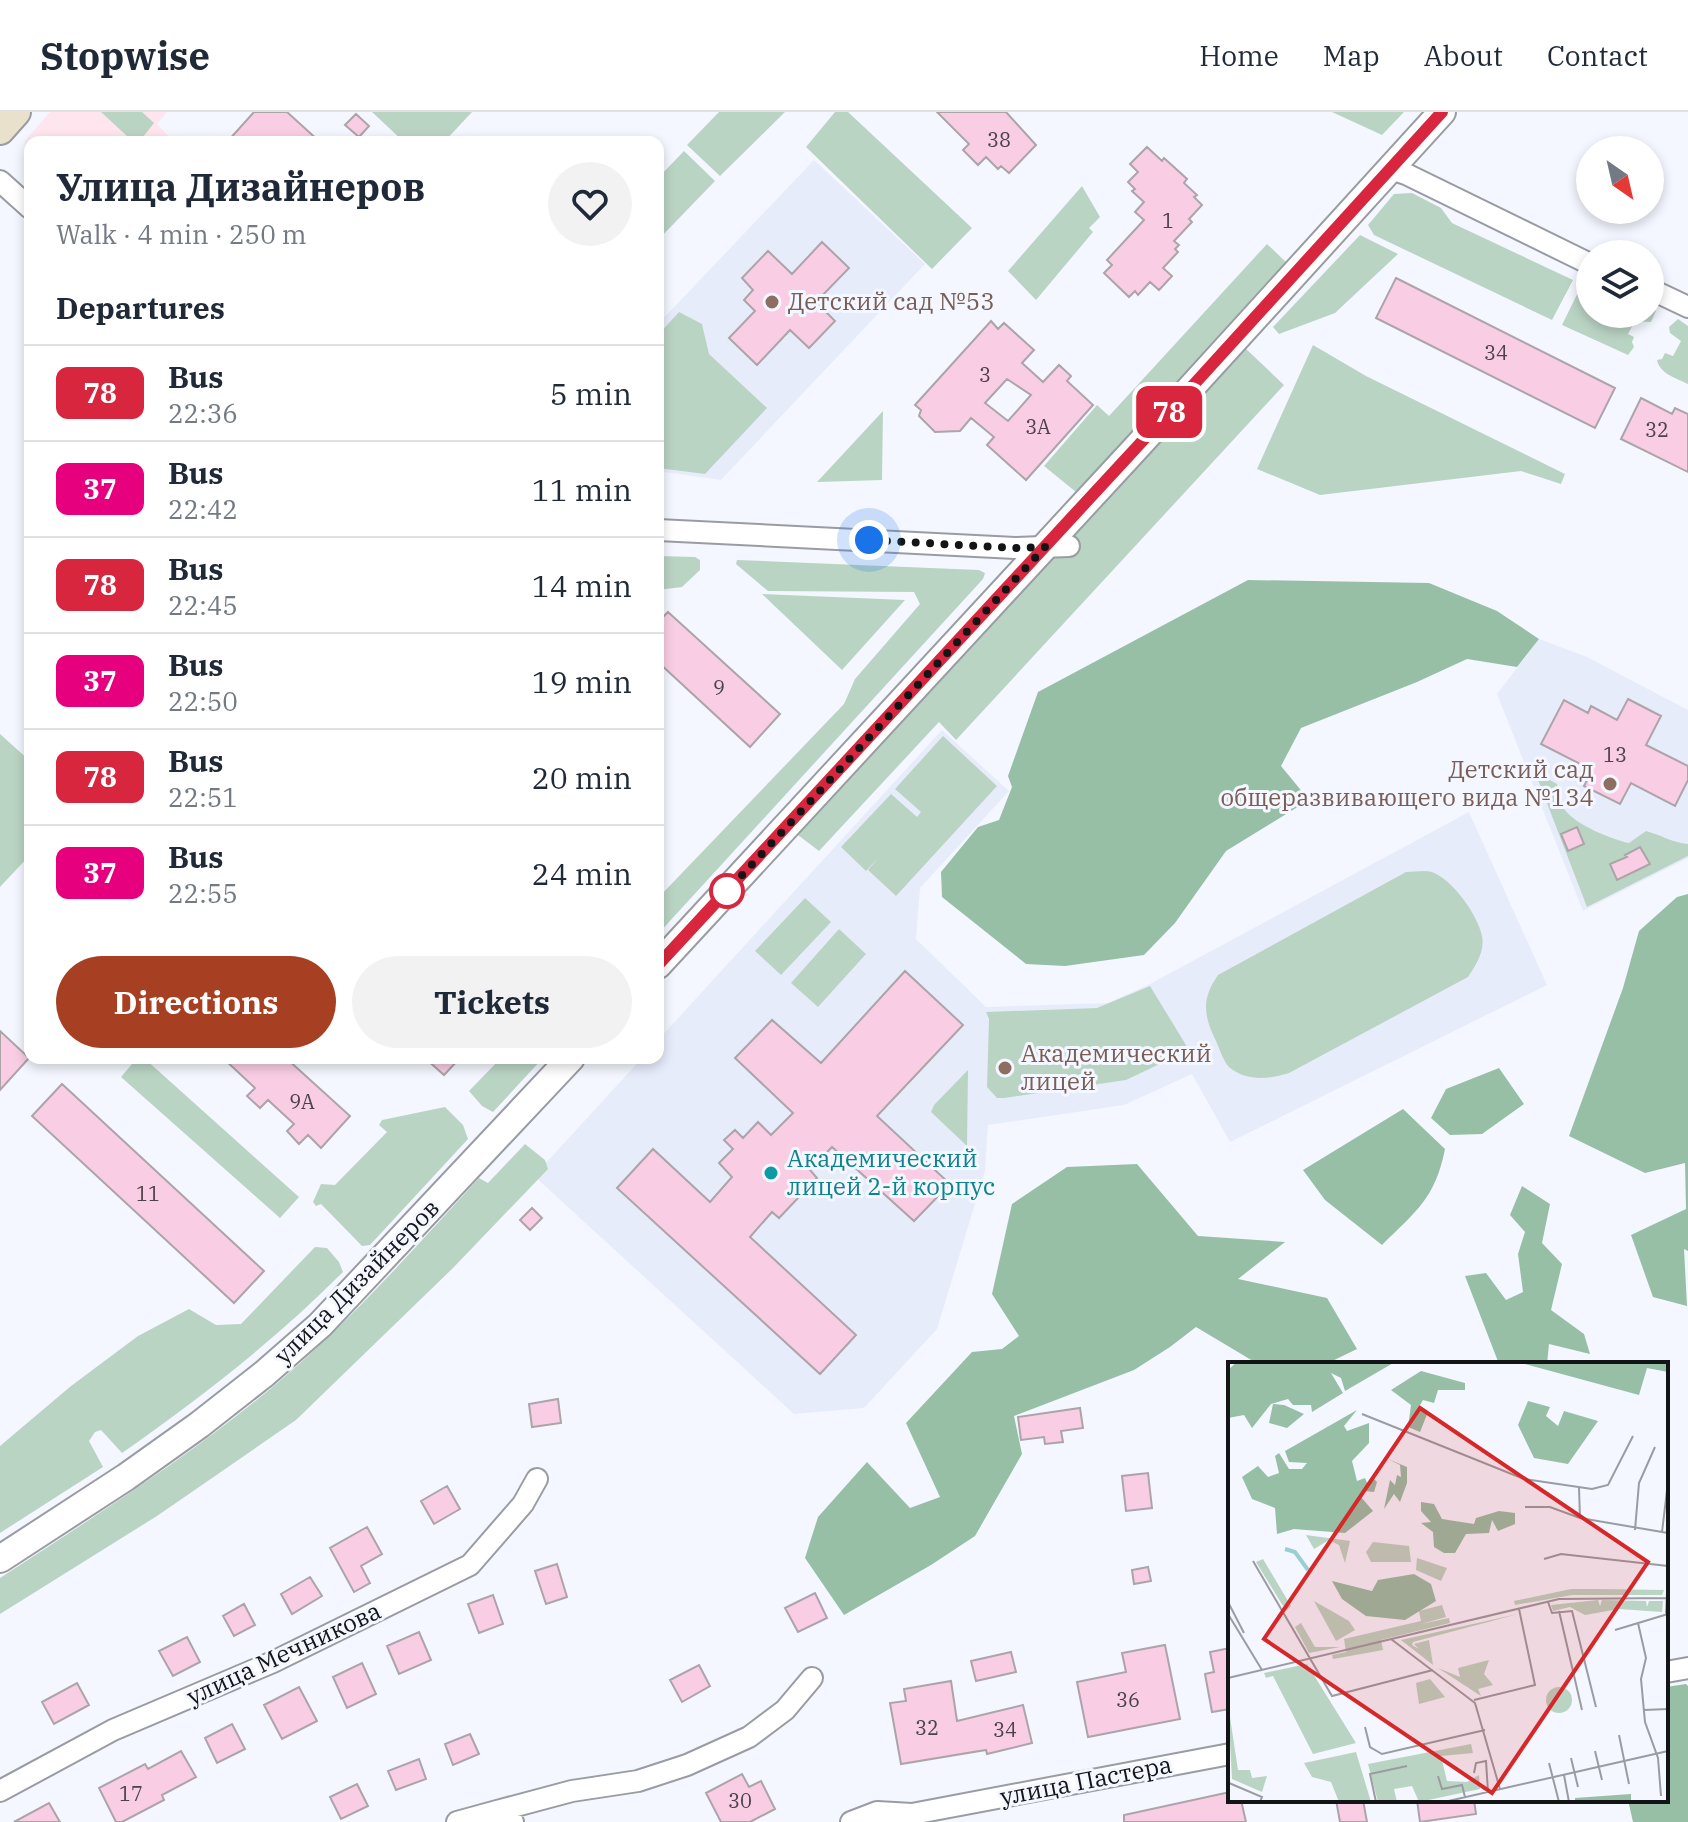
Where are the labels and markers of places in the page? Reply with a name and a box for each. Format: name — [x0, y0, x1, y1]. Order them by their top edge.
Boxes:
place label: Детский сад №53 — [788, 285, 995, 317]
marker: Детский сад №53 — [763, 293, 781, 311]
place label: Детский сад общеразвивающего вида №134 — [1221, 753, 1594, 813]
marker: Детский сад общеразвивающего вида №134 — [1601, 775, 1619, 793]
unlabelled marker — [710, 874, 744, 908]
place label: Академический лицей — [1021, 1037, 1212, 1097]
marker: Академический лицей — [996, 1059, 1014, 1077]
place label: Академический лицей 2-й корпус — [787, 1142, 995, 1202]
marker: Академический лицей 2-й корпус — [762, 1164, 780, 1182]

